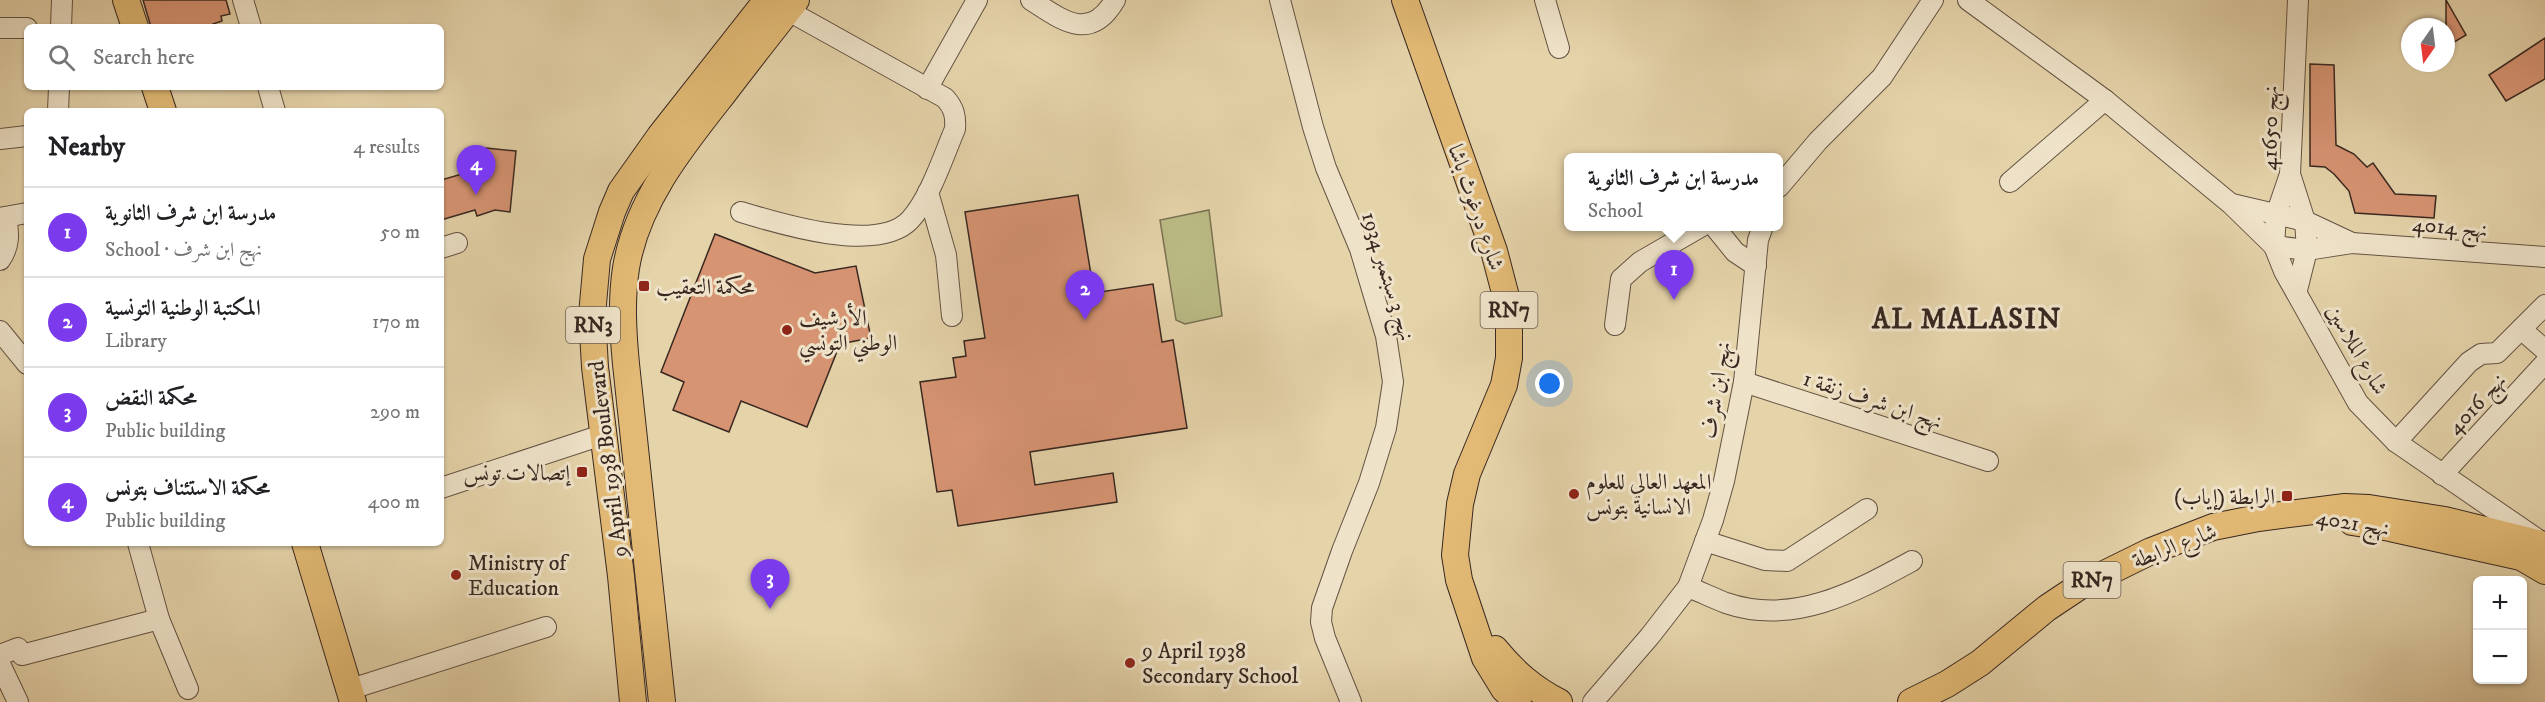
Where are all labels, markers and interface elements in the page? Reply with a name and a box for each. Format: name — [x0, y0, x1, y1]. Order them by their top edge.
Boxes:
north arrow — [2401, 18, 2455, 72]
search box — [24, 24, 444, 90]
icon: search — [45, 41, 78, 74]
text: Search here — [93, 44, 195, 71]
street label: نهج 41650 — [2256, 85, 2290, 171]
text: Nearby — [48, 131, 125, 164]
text: 4 results — [353, 135, 420, 160]
street label: شارع درغوث باشا — [1438, 141, 1510, 275]
pin: 4 — [456, 146, 496, 195]
popup — [1564, 153, 1783, 231]
text: مدرسة ابن شرف الثانوية — [1588, 165, 1759, 192]
text: School — [1588, 199, 1643, 224]
text: مدرسة ابن شرف الثانوية — [105, 200, 276, 227]
street label: نهج 3 سبتمبر 1934 — [1350, 209, 1420, 346]
street label: نهج 4014 — [2411, 211, 2489, 249]
text: 1 — [64, 220, 71, 245]
text: 50 m — [380, 220, 420, 245]
text: School · نهج ابن شرف — [105, 238, 262, 263]
pin: 1 — [1654, 250, 1694, 300]
pin: 2 — [1066, 270, 1104, 320]
place label: محكمة التعقيب — [656, 274, 755, 301]
marker: محكمة التعقيب — [637, 279, 651, 293]
road number: RN7 — [1480, 292, 1538, 328]
text: المكتبة الوطنية التونسية — [105, 295, 261, 322]
street label: شارع الملاسين — [2317, 300, 2393, 402]
place label: الأرشيف الوطني التونسي — [799, 302, 897, 363]
district label: AL MALASIN — [1871, 302, 2062, 337]
road number: RN3 — [566, 307, 620, 343]
text: 2 — [63, 310, 72, 335]
text: 170 m — [372, 310, 420, 335]
marker: الأرشيف الوطني التونسي — [780, 323, 794, 337]
text: Library — [105, 329, 167, 354]
street label: نهج ابن شرف — [1696, 340, 1742, 441]
street label: 9 April 1938 Boulevard — [583, 359, 634, 560]
street label: نهج ابن شرف زنقة 1 — [1798, 365, 1946, 440]
street label: نهج 4016 — [2442, 368, 2516, 444]
your location — [1535, 369, 1564, 398]
text: محكمة النقض — [105, 385, 197, 412]
text: 3 — [64, 400, 71, 425]
text: 290 m — [370, 400, 420, 425]
text: Public building — [105, 419, 225, 444]
place label: إتصالات تونس — [463, 460, 571, 488]
marker: إتصالات تونس — [575, 465, 589, 479]
place label: المعهد العالي للعلوم الانسانية بتونس — [1586, 469, 1711, 522]
text: محكمة الاستئناف بتونس — [105, 475, 270, 502]
place label: الرابطة (إياب) — [2174, 484, 2275, 511]
marker: المعهد العالي للعلوم الانسانية بتونس — [1567, 487, 1581, 501]
marker: الرابطة (إياب) — [2280, 489, 2294, 503]
text: 4 — [62, 490, 73, 515]
text: 400 m — [368, 490, 420, 515]
street label: نهج 4021 — [2313, 504, 2391, 548]
text: Public building — [105, 509, 225, 534]
street label: شارع الرابطة — [2128, 518, 2222, 579]
place label: Ministry of Education — [468, 550, 570, 602]
pin: 3 — [750, 560, 790, 609]
road number: RN7 — [2064, 562, 2120, 598]
marker: Ministry of Education — [449, 568, 463, 582]
map controls — [2473, 576, 2527, 684]
button: + — [2473, 576, 2527, 630]
button: − — [2473, 630, 2527, 684]
place label: 9 April 1938 Secondary School — [1141, 638, 1299, 690]
marker: 9 April 1938 Secondary School — [1123, 656, 1137, 670]

